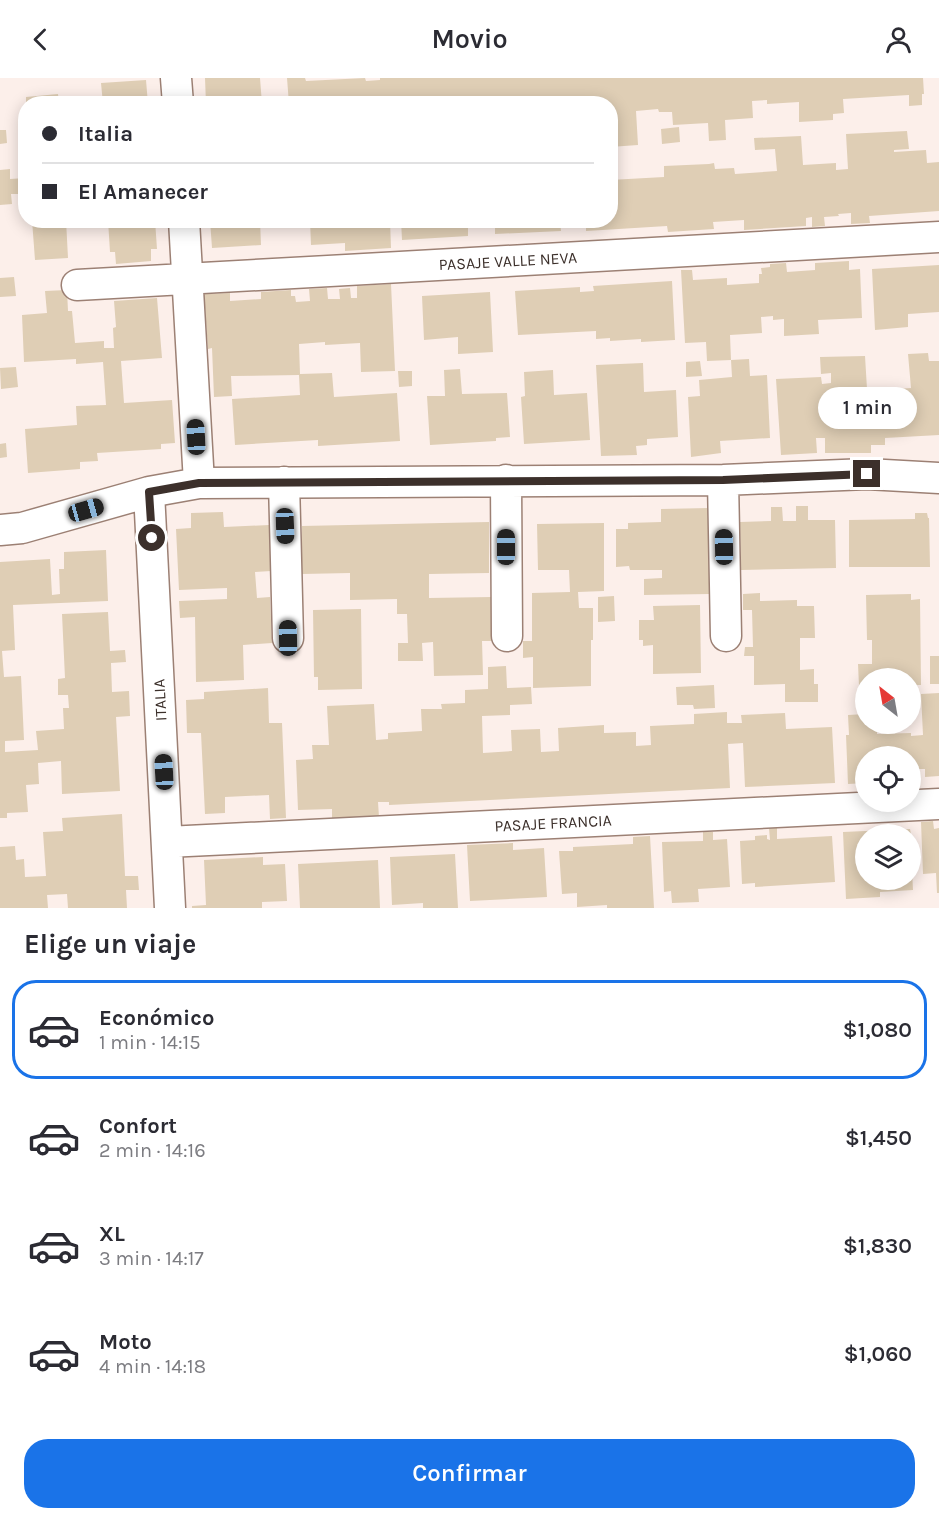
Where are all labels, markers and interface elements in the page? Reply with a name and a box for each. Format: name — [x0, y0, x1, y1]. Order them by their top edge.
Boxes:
icon: back — [24, 23, 57, 56]
text: Movio — [431, 23, 508, 55]
icon: person — [882, 23, 915, 56]
text: Italia — [78, 121, 133, 147]
text: El Amanecer — [78, 179, 208, 205]
street label: PASAJE VALLE NEVA — [438, 248, 578, 274]
callout: 1 min — [818, 387, 916, 429]
text: 1 min — [843, 396, 892, 419]
car — [186, 419, 206, 455]
route end — [853, 460, 880, 487]
car — [66, 496, 106, 524]
car — [275, 508, 295, 544]
route start — [138, 524, 165, 551]
car — [497, 529, 515, 565]
car — [715, 529, 733, 565]
car — [279, 620, 297, 656]
north arrow — [855, 668, 921, 734]
map controls — [855, 668, 921, 890]
street label: ITALIA — [149, 678, 171, 722]
button: locate — [855, 746, 921, 812]
car — [154, 754, 174, 790]
street label: PASAJE FRANCIA — [494, 810, 612, 836]
button: layers — [855, 824, 921, 890]
text: Elige un viaje — [24, 928, 196, 960]
icon: car — [27, 1003, 81, 1057]
text: Económico — [99, 1005, 214, 1031]
text: $1,080 — [843, 1017, 912, 1043]
text: 1 min · 14:15 — [99, 1031, 200, 1054]
icon: car — [27, 1111, 81, 1165]
text: Confort — [99, 1113, 177, 1139]
text: $1,450 — [845, 1125, 912, 1151]
text: 2 min · 14:16 — [99, 1139, 206, 1162]
icon: car — [27, 1219, 81, 1273]
text: XL — [99, 1221, 125, 1247]
text: $1,830 — [843, 1233, 912, 1259]
text: 3 min · 14:17 — [99, 1247, 204, 1270]
icon: car — [27, 1327, 81, 1381]
text: Moto — [99, 1329, 152, 1355]
text: $1,060 — [844, 1341, 912, 1367]
text: 4 min · 14:18 — [99, 1355, 206, 1378]
button: Confirmar — [24, 1439, 915, 1508]

